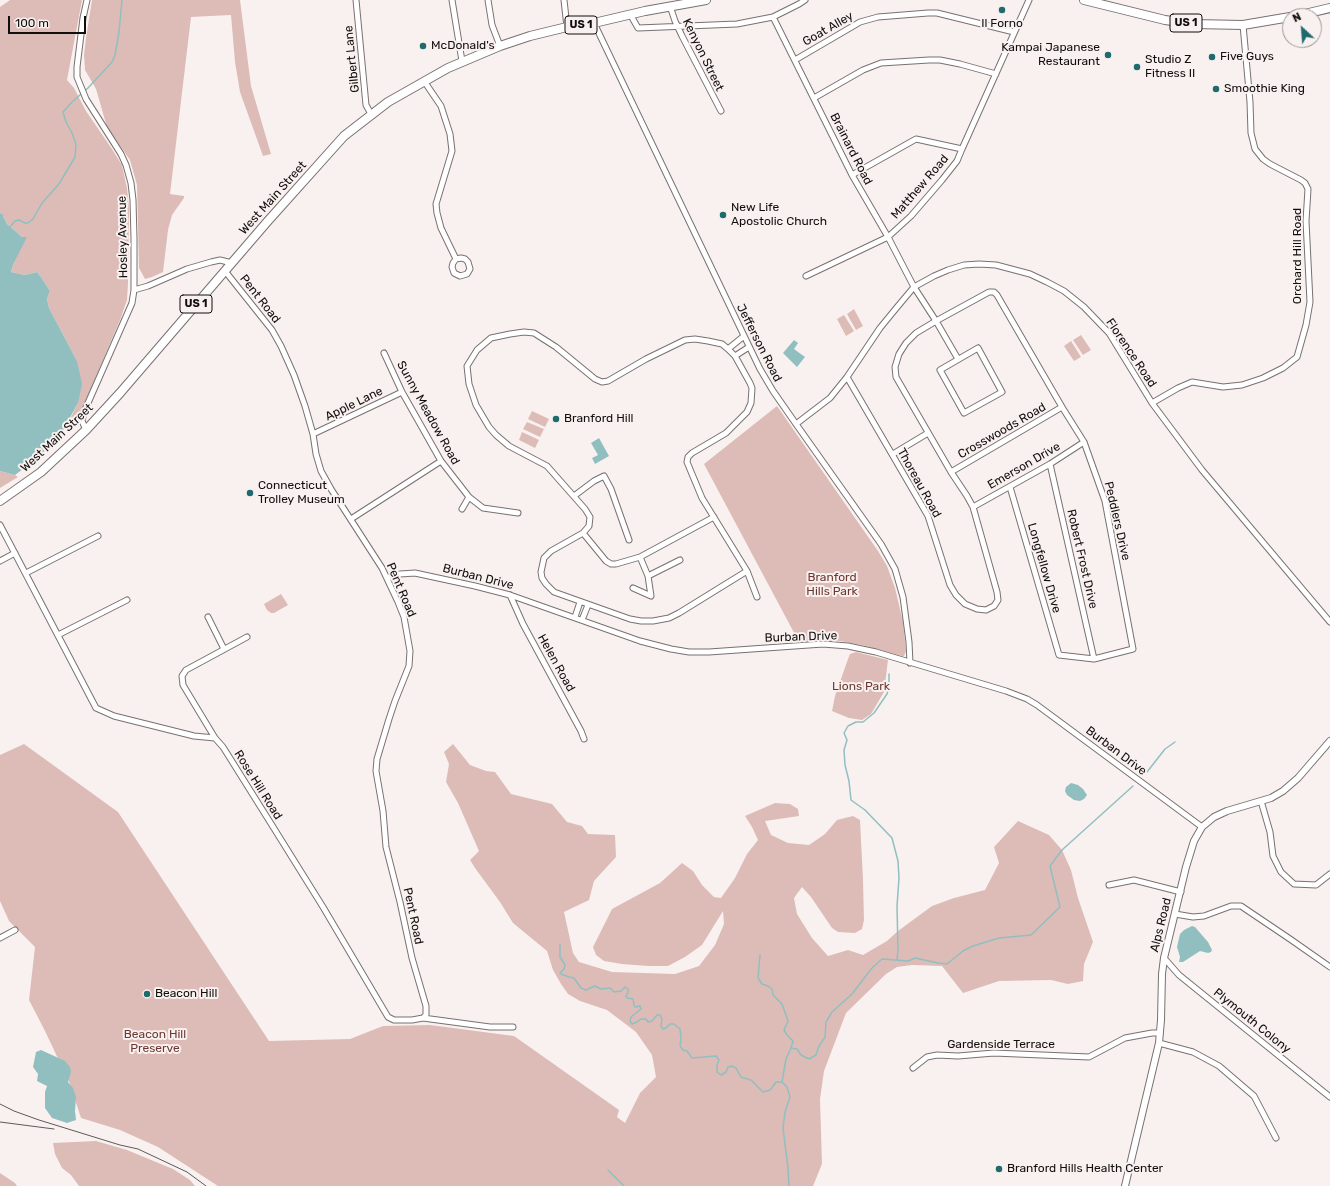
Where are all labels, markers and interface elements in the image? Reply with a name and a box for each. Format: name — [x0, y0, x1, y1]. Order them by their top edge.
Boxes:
marker: Il Forno — [997, 5, 1007, 15]
scale bar — [10, 8, 88, 34]
north arrow — [1282, 8, 1322, 48]
street label: Goat Alley — [800, 9, 856, 49]
text: N — [1291, 10, 1303, 25]
road number: US 1 — [1170, 14, 1202, 32]
text: 100 m — [15, 16, 49, 30]
road number: US 1 — [565, 16, 597, 34]
street label: Kenyon Street — [679, 16, 727, 94]
place label: Il Forno — [981, 17, 1023, 31]
street label: Gilbert Lane — [341, 25, 363, 93]
place label: McDonald's — [431, 39, 495, 53]
marker: McDonald's — [418, 41, 428, 51]
place label: Kampai Japanese Restaurant — [1001, 41, 1100, 69]
marker: Kampai Japanese Restaurant — [1103, 50, 1113, 60]
place label: Five Guys — [1220, 50, 1274, 64]
marker: Five Guys — [1207, 52, 1217, 62]
place label: Studio Z Fitness II — [1145, 53, 1195, 81]
marker: Studio Z Fitness II — [1132, 62, 1142, 72]
place label: Smoothie King — [1224, 82, 1305, 96]
marker: Smoothie King — [1211, 84, 1221, 94]
street label: Brainard Road — [827, 111, 875, 187]
street label: Matthew Road — [888, 152, 952, 222]
street label: West Main Street — [236, 158, 310, 238]
street label: Hosley Avenue — [115, 196, 131, 278]
place label: New Life Apostolic Church — [731, 201, 827, 229]
street label: Orchard Hill Road — [1291, 208, 1305, 304]
marker: New Life Apostolic Church — [718, 210, 728, 220]
street label: Pent Road — [237, 272, 283, 326]
road number: US 1 — [180, 295, 212, 313]
street label: Jefferson Road — [733, 302, 785, 384]
street label: Florence Road — [1103, 316, 1159, 390]
street label: Sunny Meadow Road — [394, 359, 462, 467]
street label: Apple Lane — [323, 384, 385, 424]
street label: Crosswoods Road — [955, 400, 1049, 462]
street label: West Main Street — [18, 401, 96, 475]
place label: Branford Hill — [564, 412, 633, 426]
marker: Branford Hill — [551, 414, 561, 424]
street label: Emerson Drive — [985, 439, 1063, 493]
street label: Thoreau Road — [894, 446, 944, 520]
place label: Connecticut Trolley Museum — [258, 479, 345, 507]
street label: Peddlers Drive — [1101, 480, 1133, 562]
marker: Connecticut Trolley Museum — [245, 488, 255, 498]
street label: Robert Frost Drive — [1064, 508, 1100, 610]
street label: Longfellow Drive — [1024, 521, 1064, 615]
street label: Pent Road — [383, 561, 419, 619]
street label: Burban Drive — [441, 561, 515, 593]
park label: Branford Hills Park — [806, 571, 858, 599]
street label: Burban Drive — [764, 629, 838, 645]
street label: Helen Road — [534, 632, 578, 694]
park label: Lions Park — [832, 680, 890, 694]
street label: Burban Drive — [1083, 723, 1149, 779]
street label: Rose Hill Road — [231, 748, 285, 822]
street label: Pent Road — [400, 886, 426, 946]
street label: Alps Road — [1147, 896, 1175, 954]
street label: Plymouth Colony — [1210, 985, 1294, 1057]
place label: Beacon Hill — [155, 987, 217, 1001]
marker: Beacon Hill — [142, 989, 152, 999]
park label: Beacon Hill Preserve — [124, 1028, 186, 1056]
street label: Gardenside Terrace — [947, 1038, 1055, 1052]
place label: Branford Hills Health Center — [1007, 1162, 1163, 1176]
marker: Branford Hills Health Center — [994, 1164, 1004, 1174]

